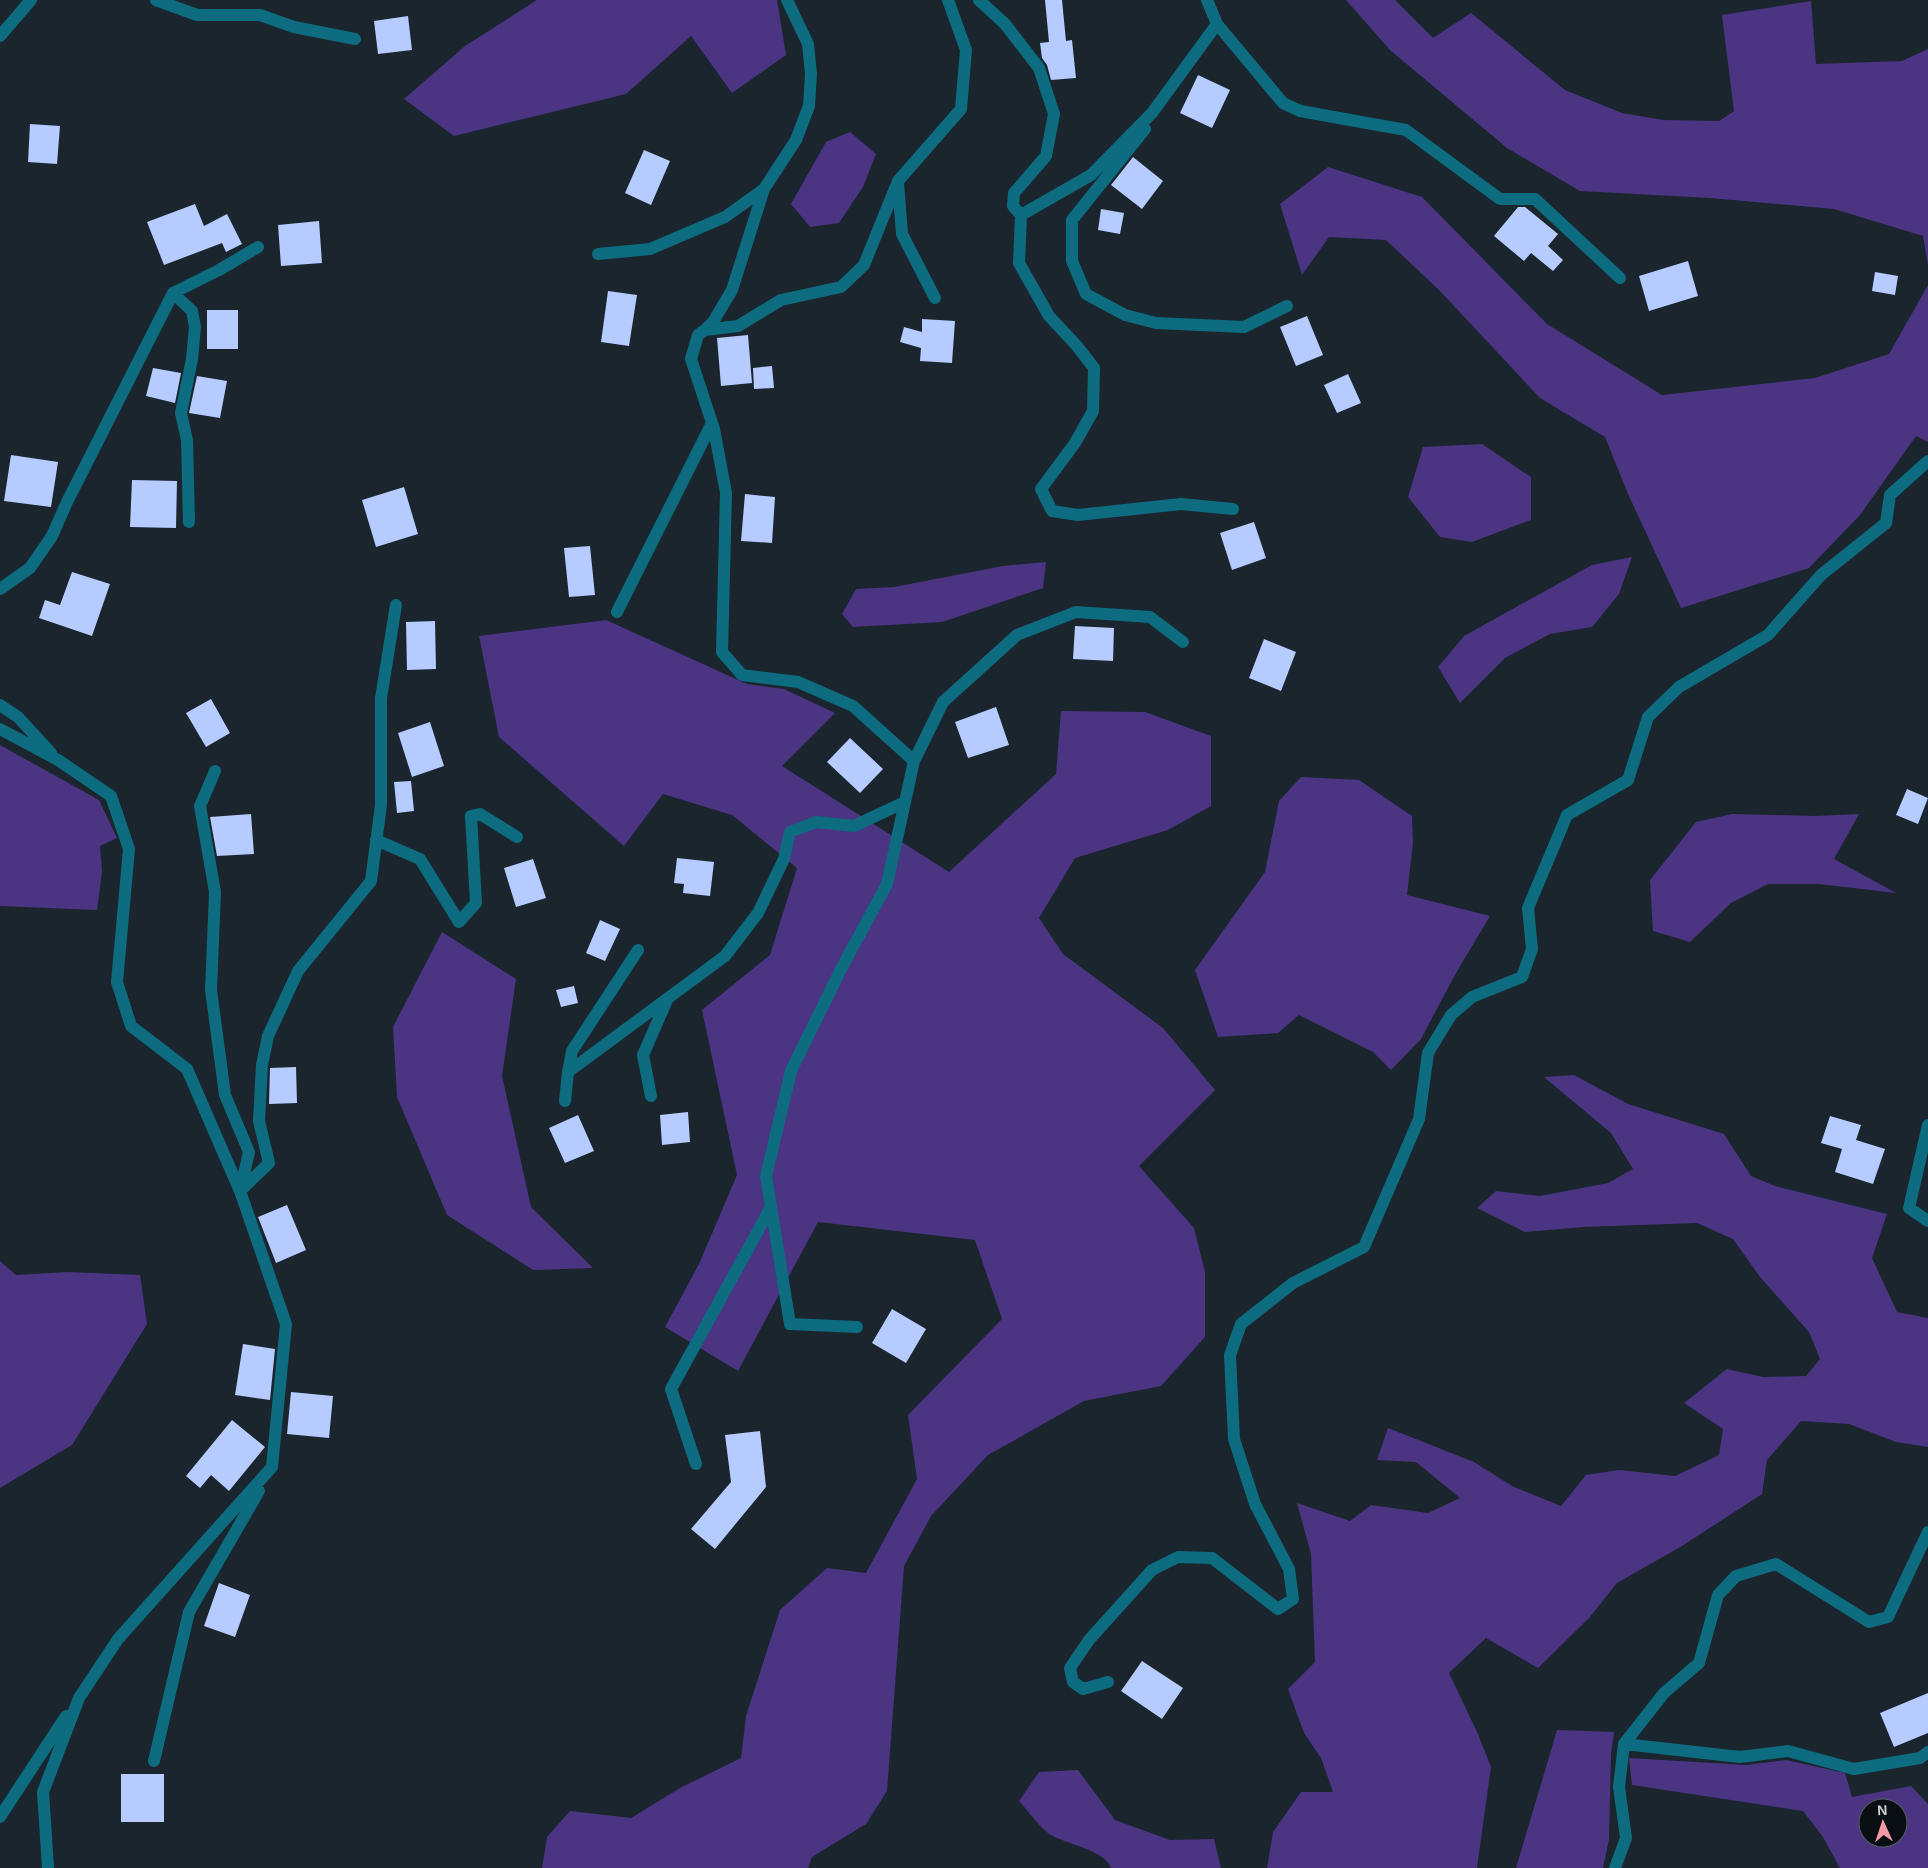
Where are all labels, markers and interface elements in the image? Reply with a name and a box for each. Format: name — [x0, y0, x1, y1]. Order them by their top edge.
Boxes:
north arrow — [1858, 1798, 1908, 1848]
text: N — [1877, 1802, 1888, 1818]

